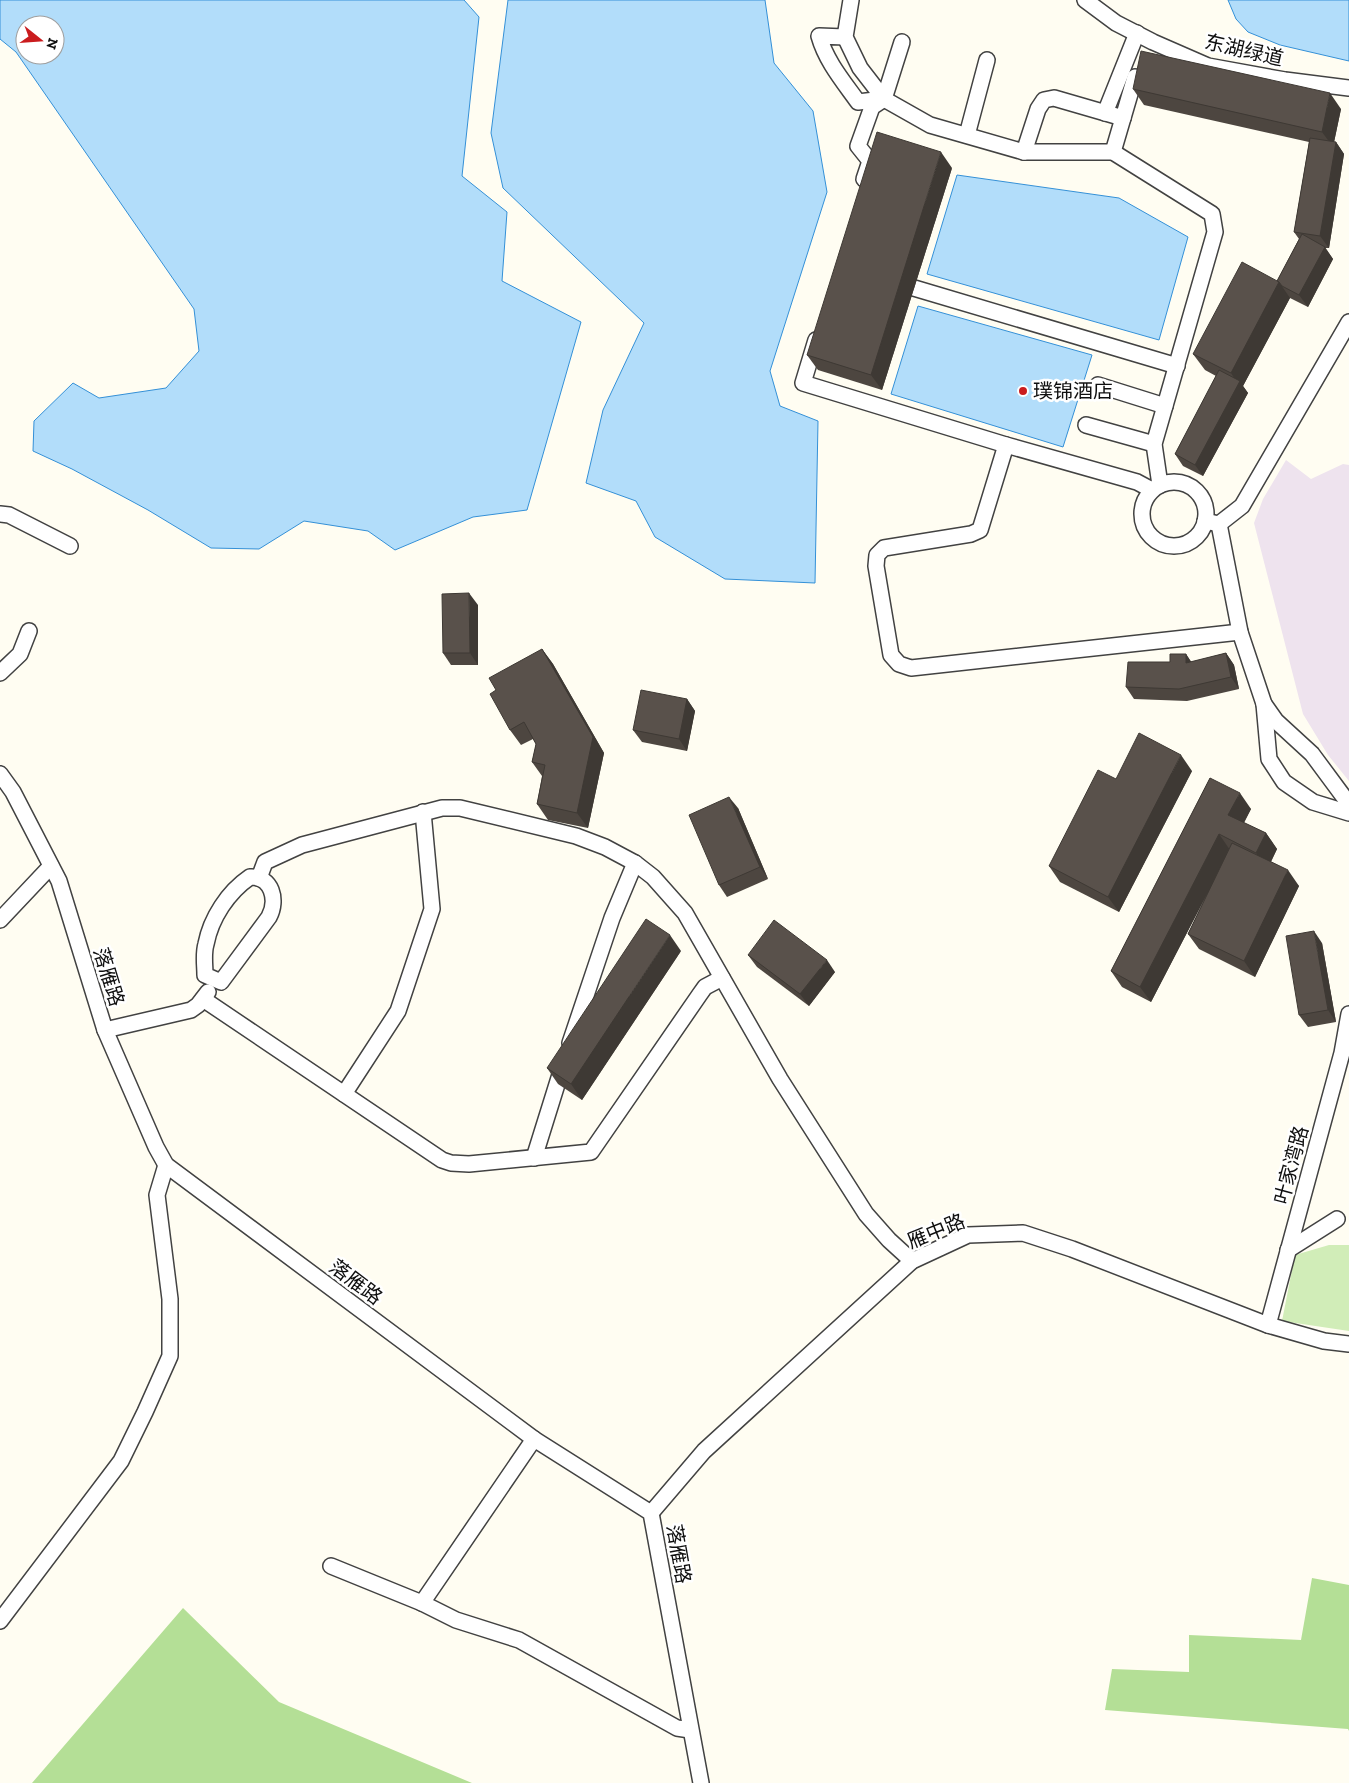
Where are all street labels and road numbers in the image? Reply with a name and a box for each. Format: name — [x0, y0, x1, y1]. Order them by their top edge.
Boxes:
street label: 东湖绿道 — [1202, 29, 1286, 71]
street label: 落雁路 — [89, 945, 129, 1009]
street label: 叶家湾路 — [1269, 1123, 1313, 1207]
street label: 雁中路 — [904, 1209, 968, 1253]
street label: 落雁路 — [325, 1254, 387, 1310]
street label: 落雁路 — [662, 1522, 696, 1586]

